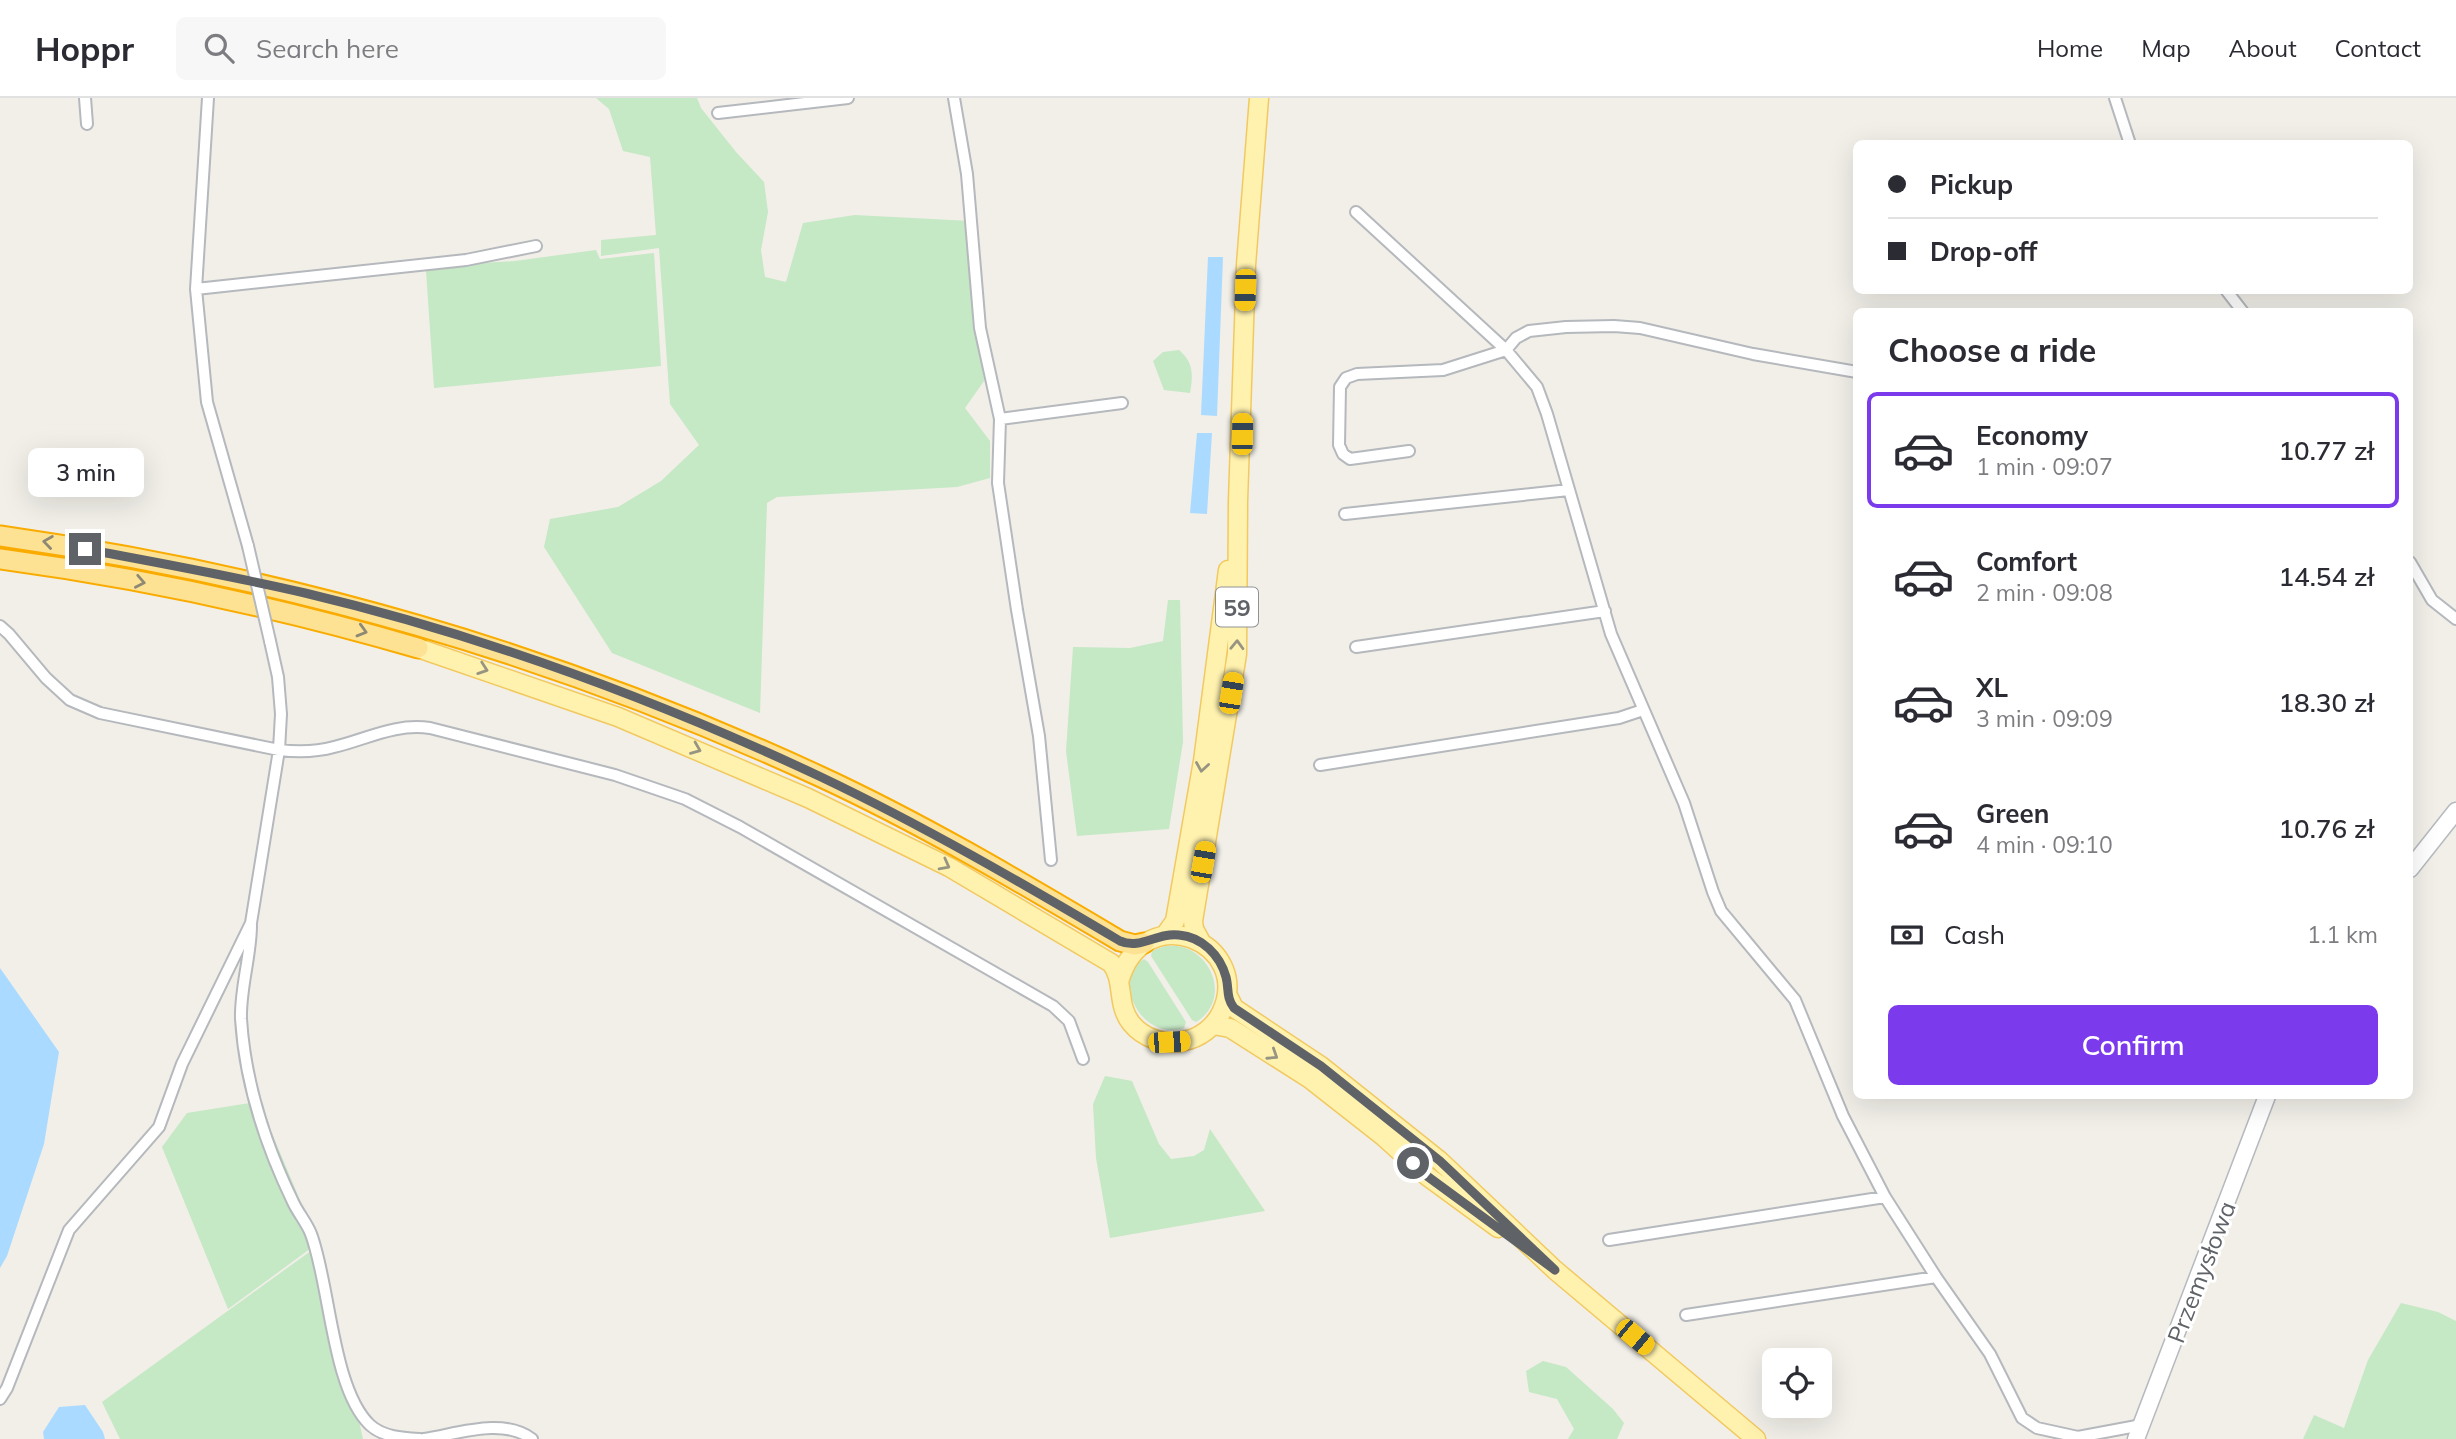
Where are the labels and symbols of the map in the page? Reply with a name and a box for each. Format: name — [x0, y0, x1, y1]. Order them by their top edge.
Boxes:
car — [1234, 269, 1257, 311]
car — [1232, 413, 1253, 455]
callout: 3 min — [27, 448, 143, 496]
route end — [69, 533, 101, 565]
one-way arrow — [42, 535, 53, 550]
one-way arrow — [134, 574, 146, 589]
road number: 59 — [1216, 587, 1258, 626]
one-way arrow — [356, 623, 368, 638]
one-way arrow — [1229, 640, 1244, 651]
one-way arrow — [476, 661, 488, 675]
car — [1218, 671, 1245, 715]
one-way arrow — [688, 741, 701, 755]
one-way arrow — [1195, 761, 1210, 773]
car — [1190, 839, 1217, 885]
one-way arrow — [938, 857, 951, 871]
car — [1148, 1030, 1191, 1054]
one-way arrow — [1265, 1047, 1278, 1060]
route start — [1397, 1147, 1429, 1179]
street label: Przemysłowa — [2160, 1197, 2242, 1347]
car — [1613, 1315, 1658, 1359]

